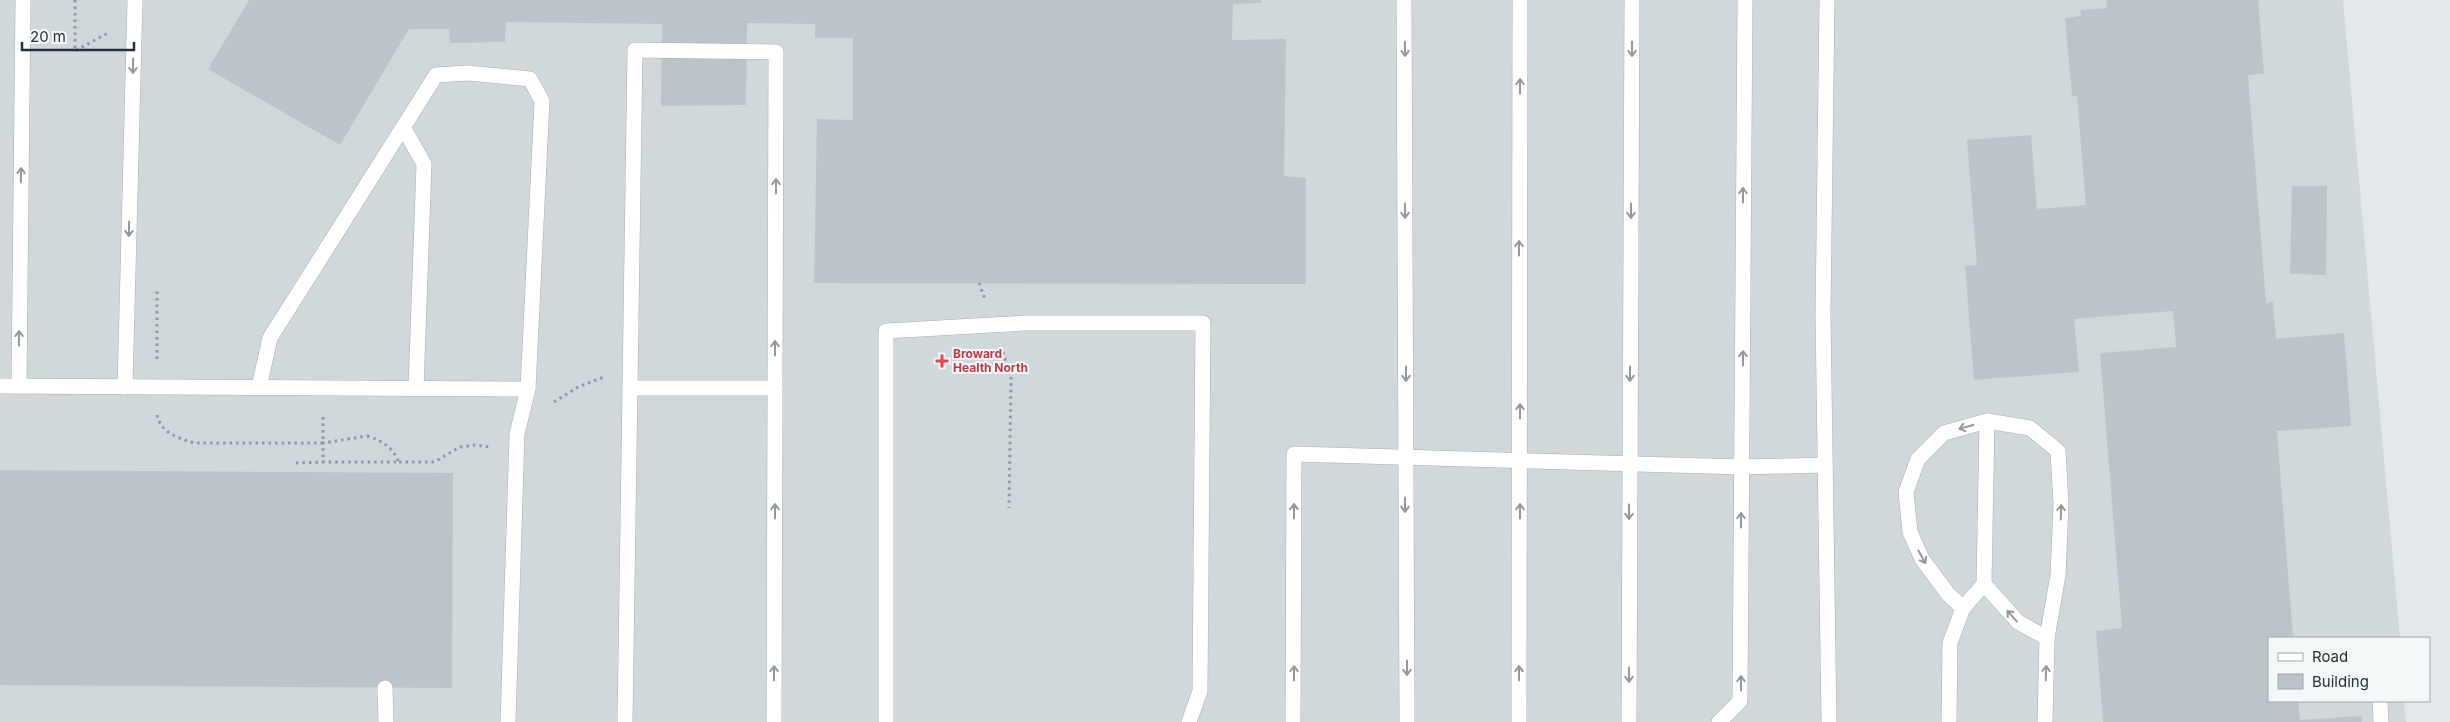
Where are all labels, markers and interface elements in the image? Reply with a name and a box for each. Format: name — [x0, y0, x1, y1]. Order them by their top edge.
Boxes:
scale bar — [22, 20, 135, 52]
text: 20 m — [30, 27, 66, 46]
one-way arrow — [1400, 40, 1410, 56]
one-way arrow — [1627, 40, 1637, 56]
one-way arrow — [128, 58, 138, 74]
one-way arrow — [1515, 78, 1525, 94]
one-way arrow — [16, 167, 26, 184]
one-way arrow — [771, 178, 781, 194]
one-way arrow — [1738, 187, 1748, 204]
one-way arrow — [1626, 202, 1636, 219]
one-way arrow — [1401, 203, 1410, 219]
one-way arrow — [125, 220, 134, 236]
one-way arrow — [1514, 241, 1524, 257]
one-way arrow — [14, 330, 24, 346]
one-way arrow — [770, 341, 780, 357]
place label: Broward Health North — [953, 346, 1028, 375]
one-way arrow — [1738, 350, 1748, 366]
marker: Broward Health North — [935, 354, 949, 368]
one-way arrow — [1401, 365, 1411, 381]
one-way arrow — [1625, 365, 1635, 381]
one-way arrow — [1515, 403, 1525, 420]
one-way arrow — [1958, 423, 1974, 432]
one-way arrow — [1400, 496, 1410, 513]
one-way arrow — [770, 503, 780, 520]
one-way arrow — [1289, 503, 1299, 520]
one-way arrow — [1515, 503, 1525, 520]
one-way arrow — [1624, 504, 1634, 520]
one-way arrow — [2056, 504, 2066, 520]
one-way arrow — [1737, 512, 1746, 528]
one-way arrow — [1917, 549, 1927, 564]
one-way arrow — [2006, 609, 2018, 622]
legend — [2268, 637, 2430, 702]
text: Road — [2312, 647, 2348, 666]
one-way arrow — [1402, 659, 1412, 675]
one-way arrow — [769, 666, 779, 682]
one-way arrow — [1289, 666, 1298, 682]
one-way arrow — [1514, 666, 1524, 682]
one-way arrow — [1624, 666, 1634, 682]
one-way arrow — [2041, 666, 2051, 682]
text: Building — [2312, 672, 2369, 691]
one-way arrow — [1736, 675, 1746, 691]

